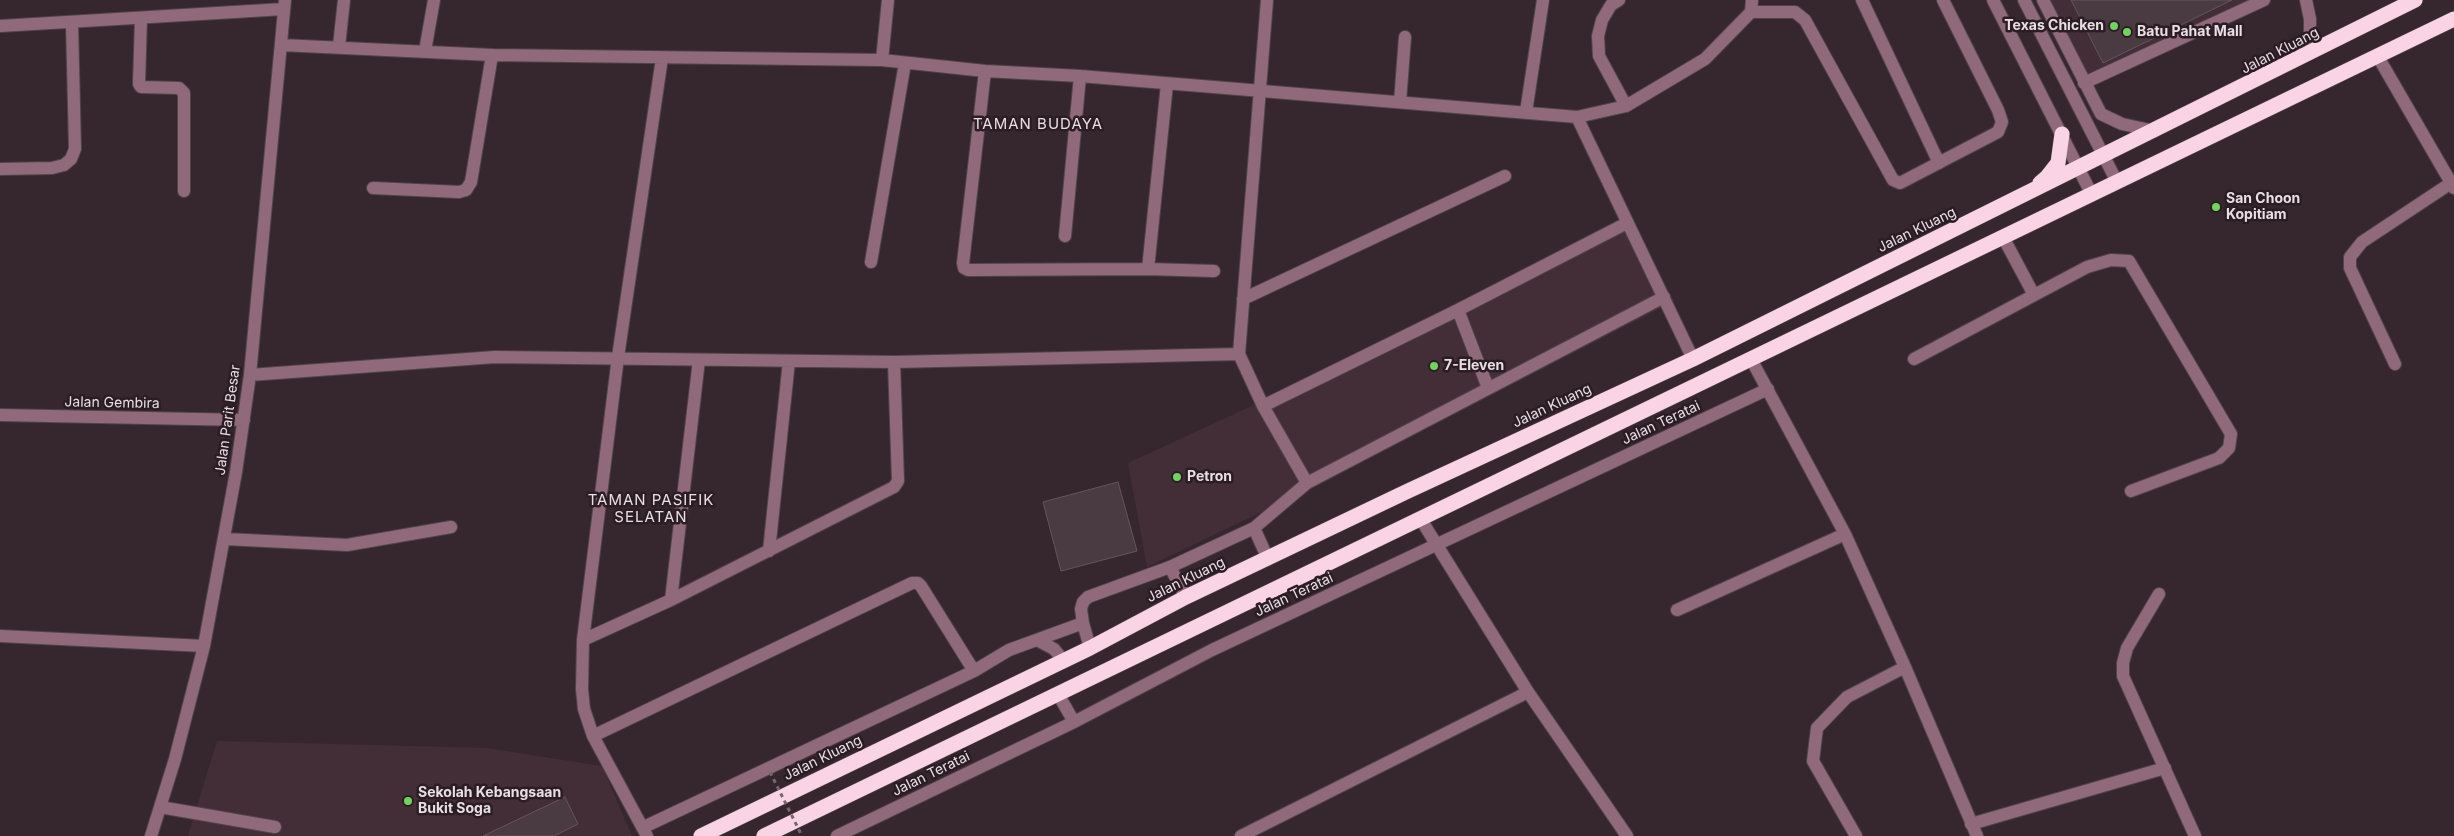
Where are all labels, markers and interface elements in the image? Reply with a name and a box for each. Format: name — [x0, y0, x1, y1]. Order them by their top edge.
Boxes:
place label: Texas Chicken — [2004, 18, 2104, 34]
marker: Texas Chicken — [2108, 20, 2120, 32]
place label: Batu Pahat Mall — [2137, 24, 2243, 40]
street label: Jalan Kluang — [2238, 24, 2322, 78]
marker: Batu Pahat Mall — [2121, 26, 2133, 38]
district label: TAMAN BUDAYA — [971, 115, 1105, 133]
place label: San Choon Kopitiam — [2226, 191, 2300, 223]
marker: San Choon Kopitiam — [2210, 201, 2222, 213]
street label: Jalan Kluang — [1875, 204, 1959, 256]
place label: 7-Eleven — [1444, 358, 1504, 374]
marker: 7-Eleven — [1428, 360, 1440, 372]
street label: Jalan Parit Besar — [212, 364, 244, 476]
street label: Jalan Kluang — [1510, 380, 1594, 432]
street label: Jalan Gembira — [64, 394, 160, 412]
street label: Jalan Teratai — [1619, 398, 1703, 448]
place label: Petron — [1187, 469, 1232, 485]
marker: Petron — [1171, 471, 1183, 483]
district label: TAMAN PASIFIK SELATAN — [586, 491, 716, 526]
street label: Jalan Kluang — [1144, 554, 1228, 606]
street label: Jalan Teratai — [1252, 570, 1336, 620]
street label: Jalan Kluang — [781, 732, 865, 784]
street label: Jalan Teratai — [889, 748, 973, 800]
place label: Sekolah Kebangsaan Bukit Soga — [418, 785, 561, 818]
marker: Sekolah Kebangsaan Bukit Soga — [402, 795, 414, 807]

